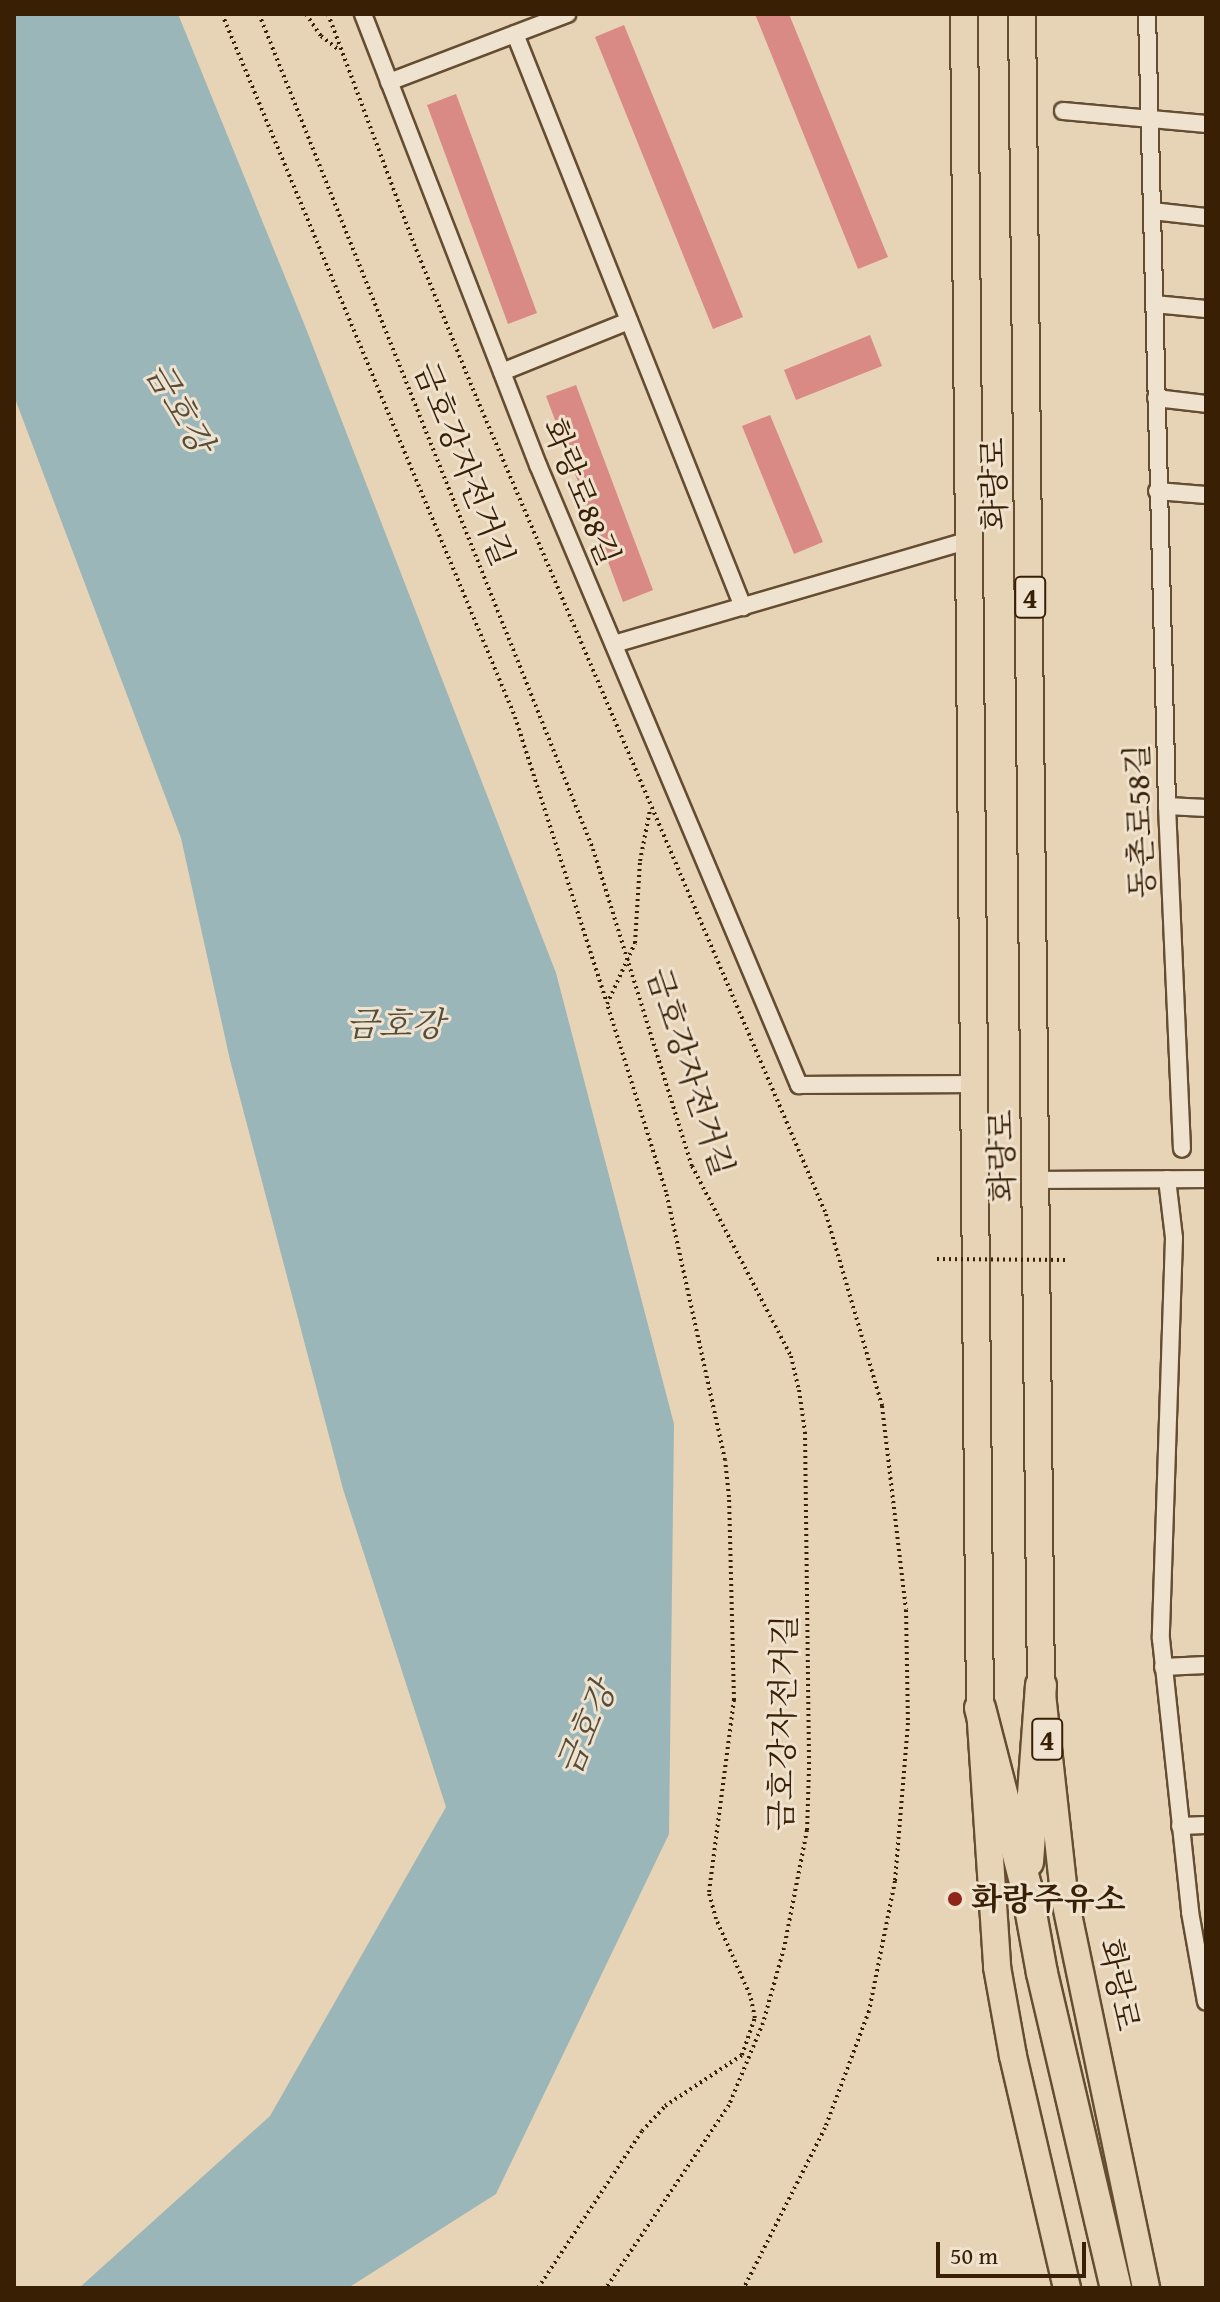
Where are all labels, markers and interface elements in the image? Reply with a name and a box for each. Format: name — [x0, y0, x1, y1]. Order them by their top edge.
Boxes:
water label: 금호강 — [138, 354, 222, 460]
street label: 금호강자전거길 — [406, 356, 522, 572]
street label: 화랑로88길 — [534, 413, 628, 571]
street label: 화랑로 — [974, 437, 1014, 531]
road number: 4 — [1014, 571, 1046, 623]
street label: 동촌로58길 — [1118, 743, 1162, 899]
street label: 금호강자전거길 — [638, 963, 742, 1181]
water label: 금호강 — [346, 1004, 444, 1044]
street label: 화랑로 — [982, 1109, 1022, 1203]
street label: 금호강자전거길 — [762, 1614, 804, 1832]
water label: 금호강 — [547, 1675, 623, 1781]
road number: 4 — [1031, 1713, 1063, 1765]
place label: 화랑주유소 — [971, 1880, 1126, 1918]
marker: 화랑주유소 — [946, 1890, 964, 1908]
street label: 화랑로 — [1091, 1936, 1147, 2034]
scale bar — [940, 2226, 1090, 2276]
text: 50 m — [950, 2238, 998, 2273]

